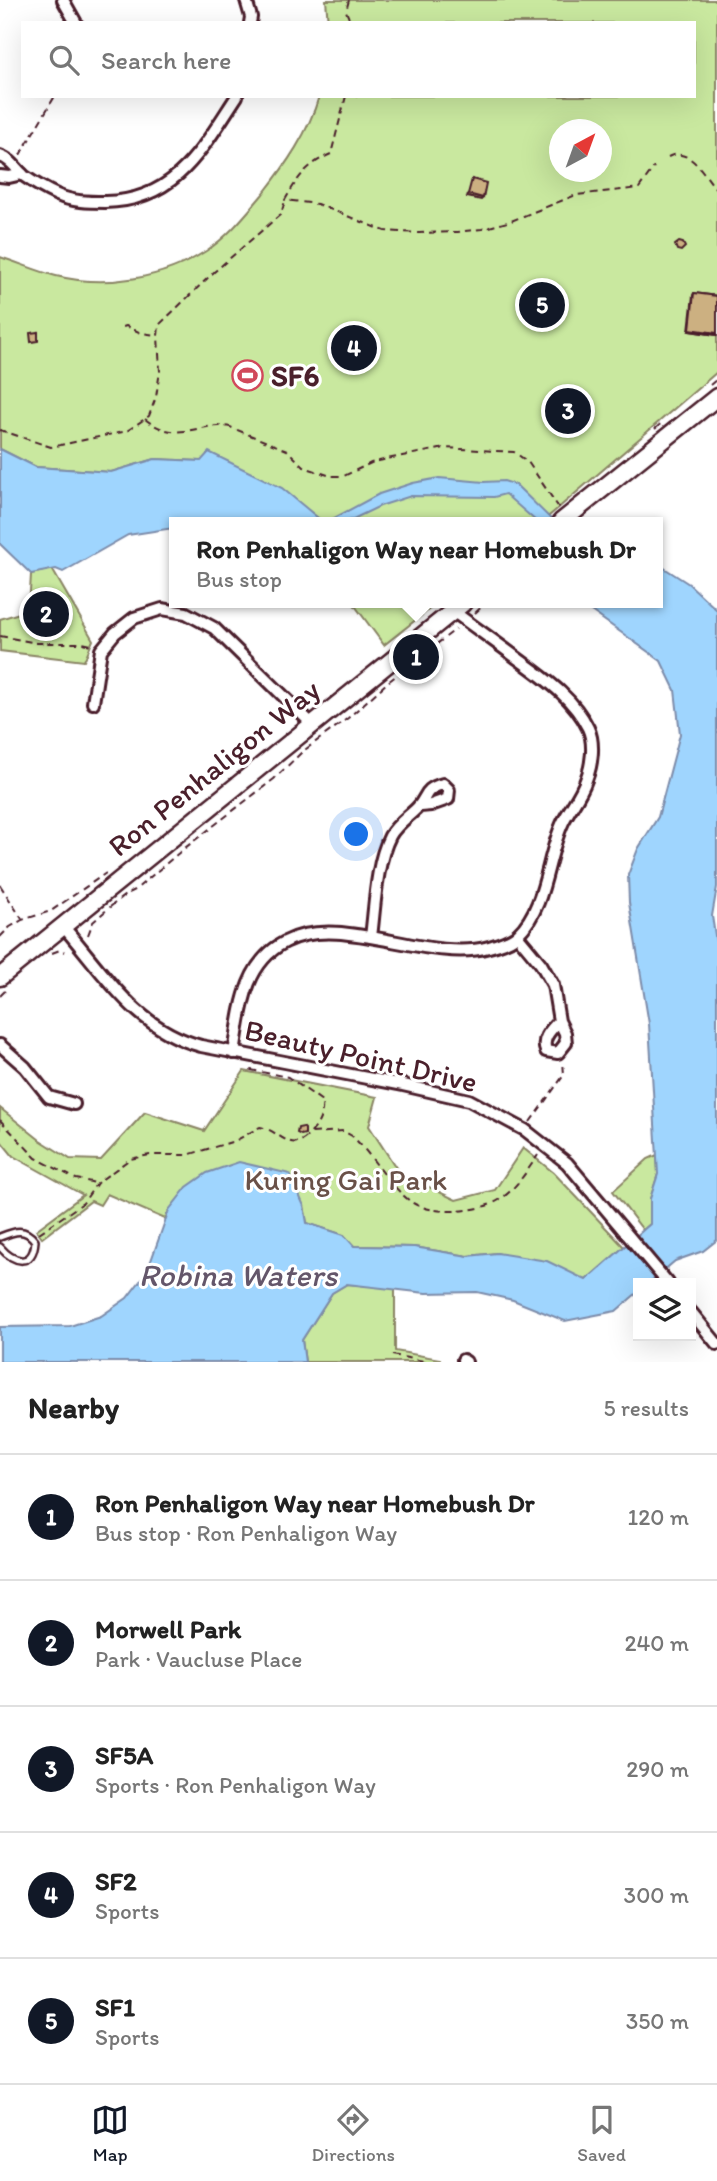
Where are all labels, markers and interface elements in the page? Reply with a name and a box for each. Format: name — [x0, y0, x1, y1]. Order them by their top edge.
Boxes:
search box — [21, 21, 696, 98]
icon: search — [45, 41, 83, 79]
text: Search here — [101, 44, 231, 76]
north arrow — [549, 119, 612, 182]
pin: 5 — [519, 279, 565, 331]
pin: 4 — [331, 322, 377, 374]
place label: SF6 — [271, 357, 319, 394]
sports icon: SF6 — [231, 359, 265, 393]
pin: 3 — [545, 385, 591, 437]
popup — [169, 517, 663, 608]
text: Ron Penhaligon Way near Homebush Dr — [196, 533, 636, 565]
text: Bus stop — [196, 565, 282, 593]
pin: 2 — [23, 588, 69, 640]
pin: 1 — [393, 631, 439, 683]
street label: Ron Penhaligon Way — [100, 671, 327, 864]
your location — [339, 817, 373, 851]
street label: Beauty Point Drive — [241, 1011, 481, 1100]
park label: Kuring Gai Park — [245, 1161, 447, 1198]
water label: Robina Waters — [139, 1256, 339, 1294]
map controls — [633, 1278, 696, 1341]
button: layers — [633, 1278, 696, 1341]
text: Nearby — [28, 1389, 119, 1426]
text: 5 results — [603, 1394, 689, 1422]
text: Ron Penhaligon Way near Homebush Dr — [95, 1487, 535, 1519]
text: 1 — [46, 1503, 56, 1531]
text: 120 m — [628, 1503, 689, 1531]
text: Bus stop · Ron Penhaligon Way — [95, 1519, 397, 1547]
text: Morwell Park — [95, 1613, 241, 1645]
text: 2 — [45, 1629, 57, 1657]
text: 240 m — [624, 1629, 689, 1657]
text: Park · Vaucluse Place — [95, 1645, 302, 1673]
text: SF5A — [95, 1739, 153, 1771]
text: 3 — [45, 1755, 57, 1783]
text: 290 m — [626, 1755, 689, 1783]
text: Sports · Ron Penhaligon Way — [95, 1771, 376, 1799]
text: SF2 — [95, 1865, 137, 1897]
text: 4 — [44, 1881, 58, 1909]
text: 300 m — [624, 1881, 689, 1909]
text: Sports — [95, 1897, 159, 1925]
text: SF1 — [95, 1991, 135, 2023]
text: 5 — [45, 2007, 57, 2035]
text: 350 m — [626, 2007, 689, 2035]
text: Sports — [95, 2023, 159, 2051]
tab: Map — [91, 2101, 129, 2166]
tab: Directions — [311, 2101, 395, 2166]
tab: Saved — [577, 2101, 626, 2166]

